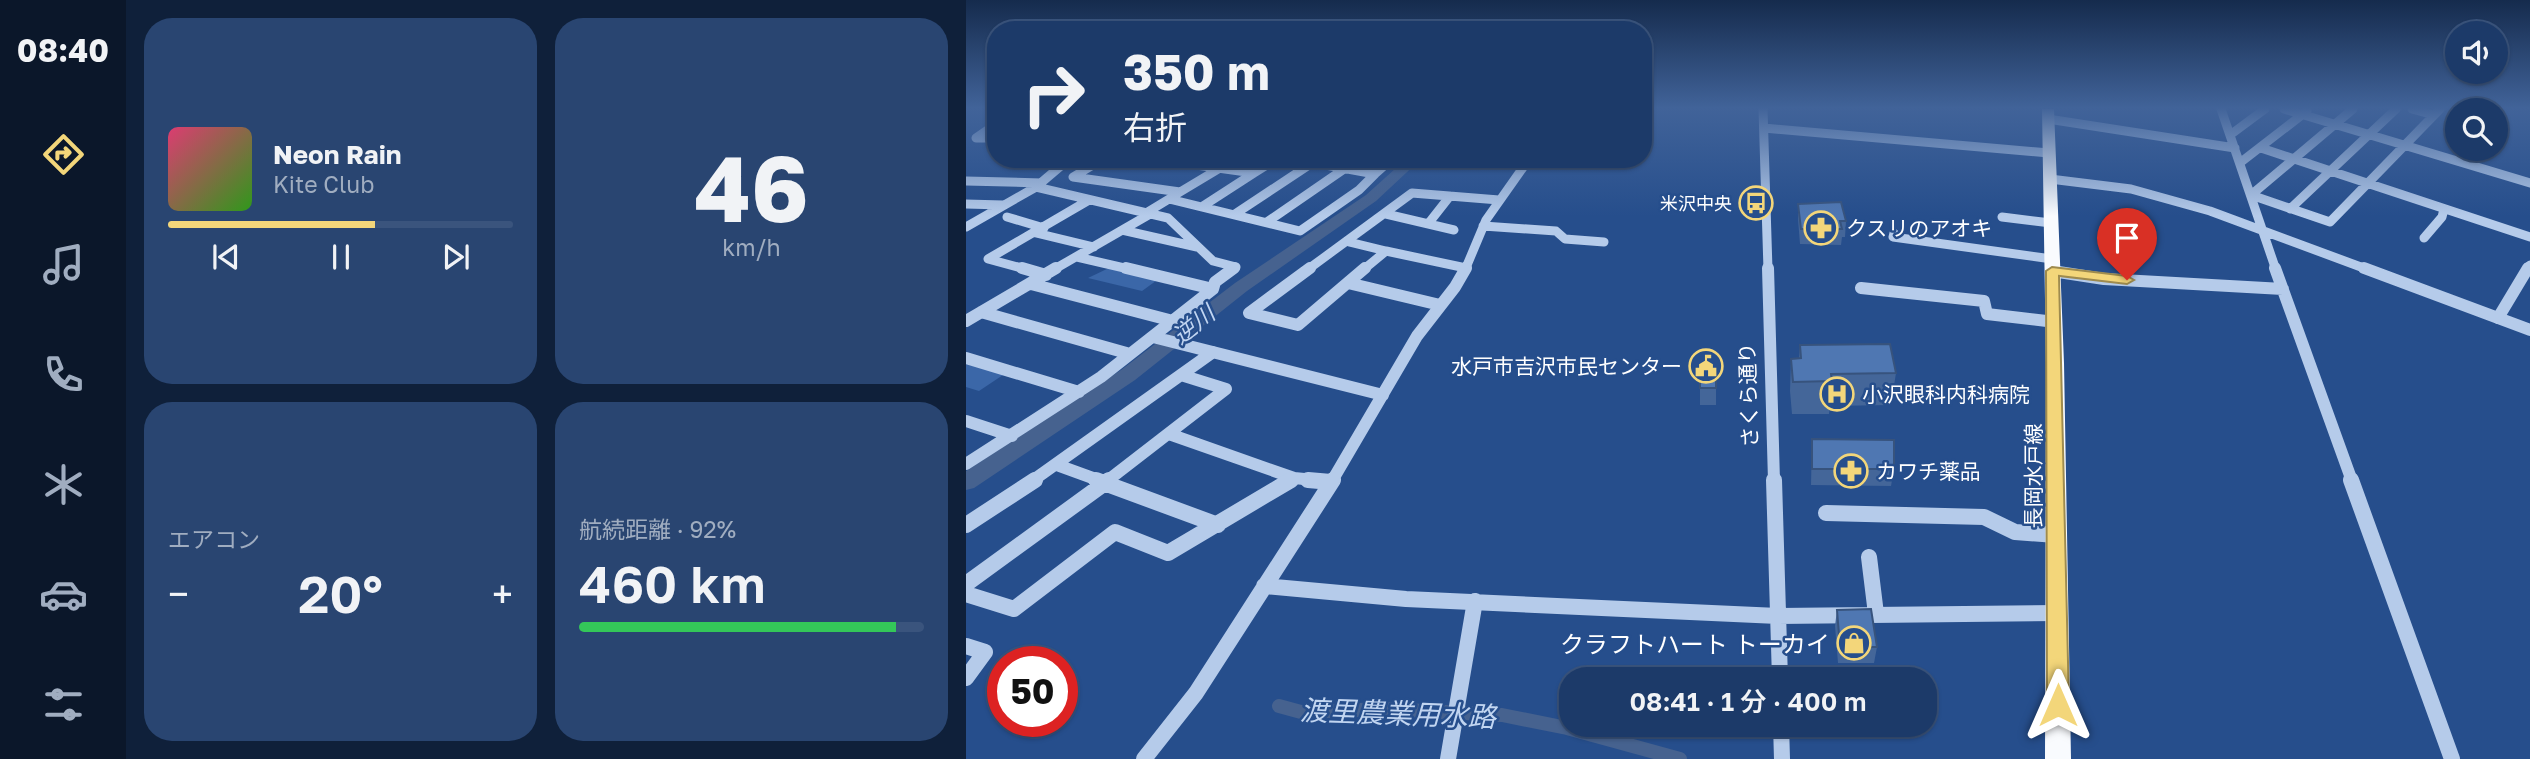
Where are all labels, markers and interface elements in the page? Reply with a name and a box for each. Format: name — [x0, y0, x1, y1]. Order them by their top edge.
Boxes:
map controls — [2445, 21, 2508, 161]
button: sound — [2445, 21, 2508, 84]
text: 08:40 — [17, 31, 109, 69]
text: 350 m — [1123, 42, 1270, 101]
icon: right — [1008, 49, 1099, 140]
button: search — [2445, 98, 2508, 161]
text: 右折 — [1123, 108, 1187, 146]
icon: directions — [39, 130, 88, 179]
text: 46 — [694, 133, 809, 242]
text: Neon Rain — [273, 139, 402, 170]
text: Kite Club — [273, 170, 374, 198]
bus stop icon: 米沢中央 — [1737, 184, 1775, 222]
place label: 米沢中央 — [1660, 192, 1732, 214]
pin — [2097, 208, 2157, 280]
pharmacy icon: クスリのアオキ — [1802, 209, 1840, 247]
place label: クスリのアオキ — [1846, 215, 1992, 241]
icon: arrive — [2108, 219, 2146, 257]
text: km/h — [722, 233, 781, 261]
icon: previous — [207, 238, 245, 276]
icon: pause — [322, 238, 360, 276]
icon: next — [437, 238, 475, 276]
icon: music — [39, 240, 88, 289]
water label: 逆川 — [1166, 297, 1222, 349]
street label: さくら通り — [1733, 342, 1763, 448]
public building icon: 水戸市吉沢市民センター — [1687, 347, 1725, 385]
icon: phone — [39, 350, 88, 399]
place label: 水戸市吉沢市民センター — [1451, 353, 1682, 379]
hospital icon: 小沢眼科内科病院 — [1818, 375, 1856, 413]
place label: 小沢眼科内科病院 — [1862, 381, 2030, 407]
street label: 長岡水戸線 — [2020, 424, 2046, 529]
pharmacy icon: カワチ薬品 — [1832, 452, 1870, 490]
place label: カワチ薬品 — [1876, 458, 1981, 484]
icon: climate — [39, 460, 88, 509]
text: 航続距離 · 92% — [579, 515, 736, 543]
text: エアコン — [168, 525, 260, 553]
text: 460 km — [579, 552, 766, 614]
text: 20° — [298, 562, 383, 624]
icon: car — [39, 570, 88, 619]
text: − — [168, 571, 189, 616]
text: + — [492, 571, 513, 616]
shop icon: クラフトハート トーカイ — [1835, 624, 1873, 662]
place label: クラフトハート トーカイ — [1560, 629, 1830, 658]
speed limit sign: 50 — [987, 646, 1078, 737]
position arrow — [2021, 668, 2095, 742]
icon: filters — [39, 680, 88, 729]
text: 08:41 · 1 分 · 400 m — [1630, 686, 1867, 717]
water label: 渡里農業用水路 — [1299, 693, 1499, 733]

